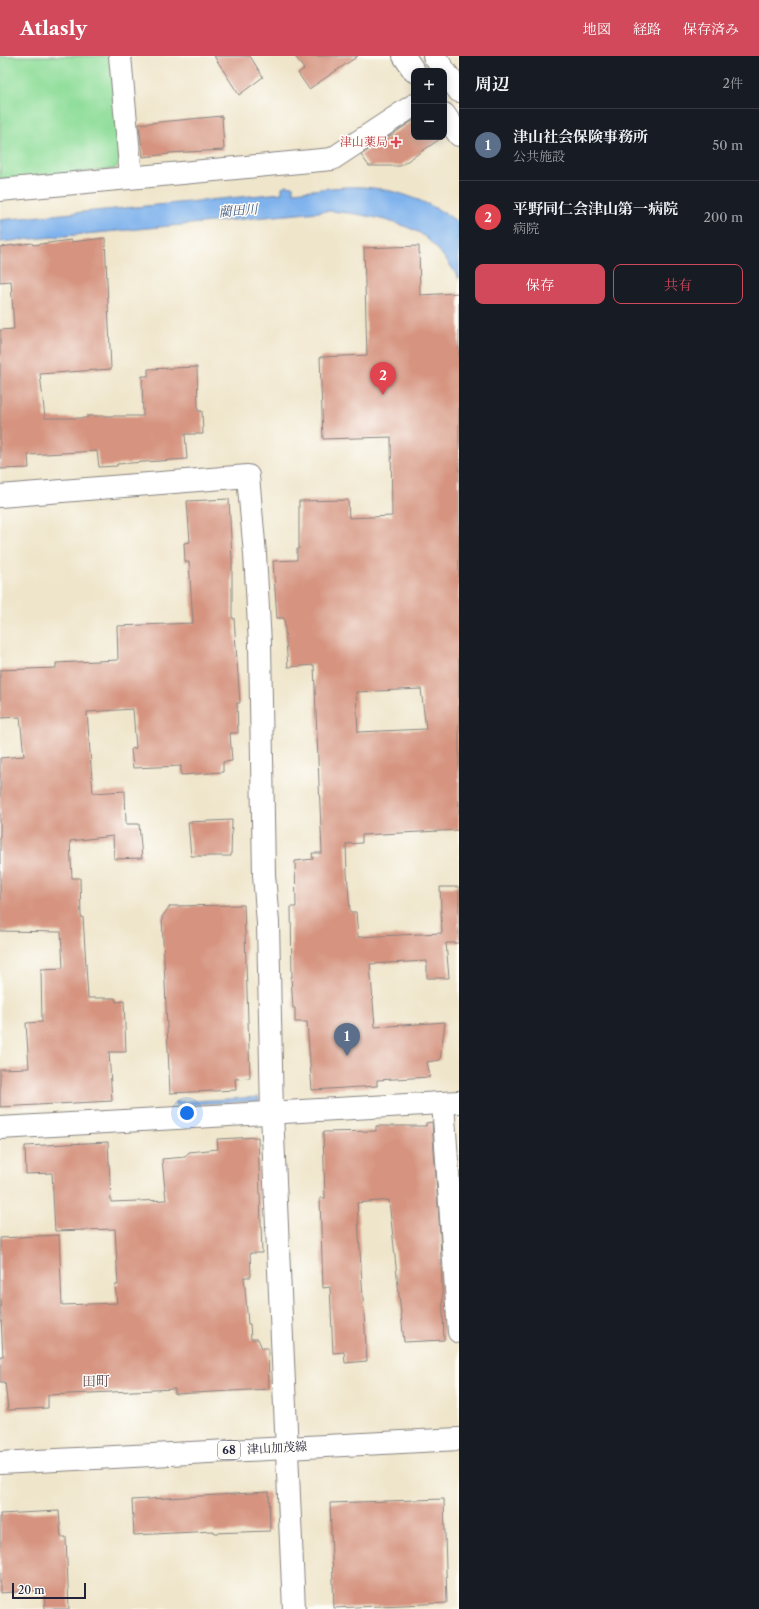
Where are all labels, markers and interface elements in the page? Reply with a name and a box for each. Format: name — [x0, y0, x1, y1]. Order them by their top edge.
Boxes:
text: Atlasly — [20, 17, 87, 40]
text: 地図 — [583, 20, 611, 38]
text: 経路 — [633, 20, 661, 38]
text: 保存済み — [683, 20, 739, 38]
map controls — [411, 68, 447, 140]
button: + — [411, 68, 447, 104]
text: 周辺 — [475, 74, 509, 94]
text: 2件 — [723, 75, 743, 91]
button: − — [411, 104, 447, 140]
text: 津山社会保険事務所 — [513, 127, 648, 146]
place label: 津山薬局 — [340, 134, 388, 149]
marker: 津山薬局 — [391, 137, 401, 147]
text: 1 — [485, 137, 491, 153]
text: 50 m — [712, 137, 743, 153]
text: 公共施設 — [513, 148, 565, 164]
text: 平野同仁会津山第一病院 — [513, 199, 678, 218]
water label: 藺田川 — [218, 200, 260, 220]
text: 2 — [484, 209, 492, 225]
text: 200 m — [703, 209, 743, 225]
text: 病院 — [513, 220, 539, 236]
button: 保存 — [475, 264, 605, 304]
button: 共有 — [613, 264, 743, 304]
pin: 2 — [370, 362, 396, 395]
pin: 1 — [334, 1023, 360, 1056]
your location — [177, 1103, 197, 1123]
district label: 田町 — [82, 1372, 110, 1390]
street label: 津山加茂線 — [247, 1438, 307, 1457]
road number: 68 — [218, 1441, 240, 1459]
scale bar — [12, 1581, 86, 1600]
text: 20 m — [18, 1583, 44, 1597]

